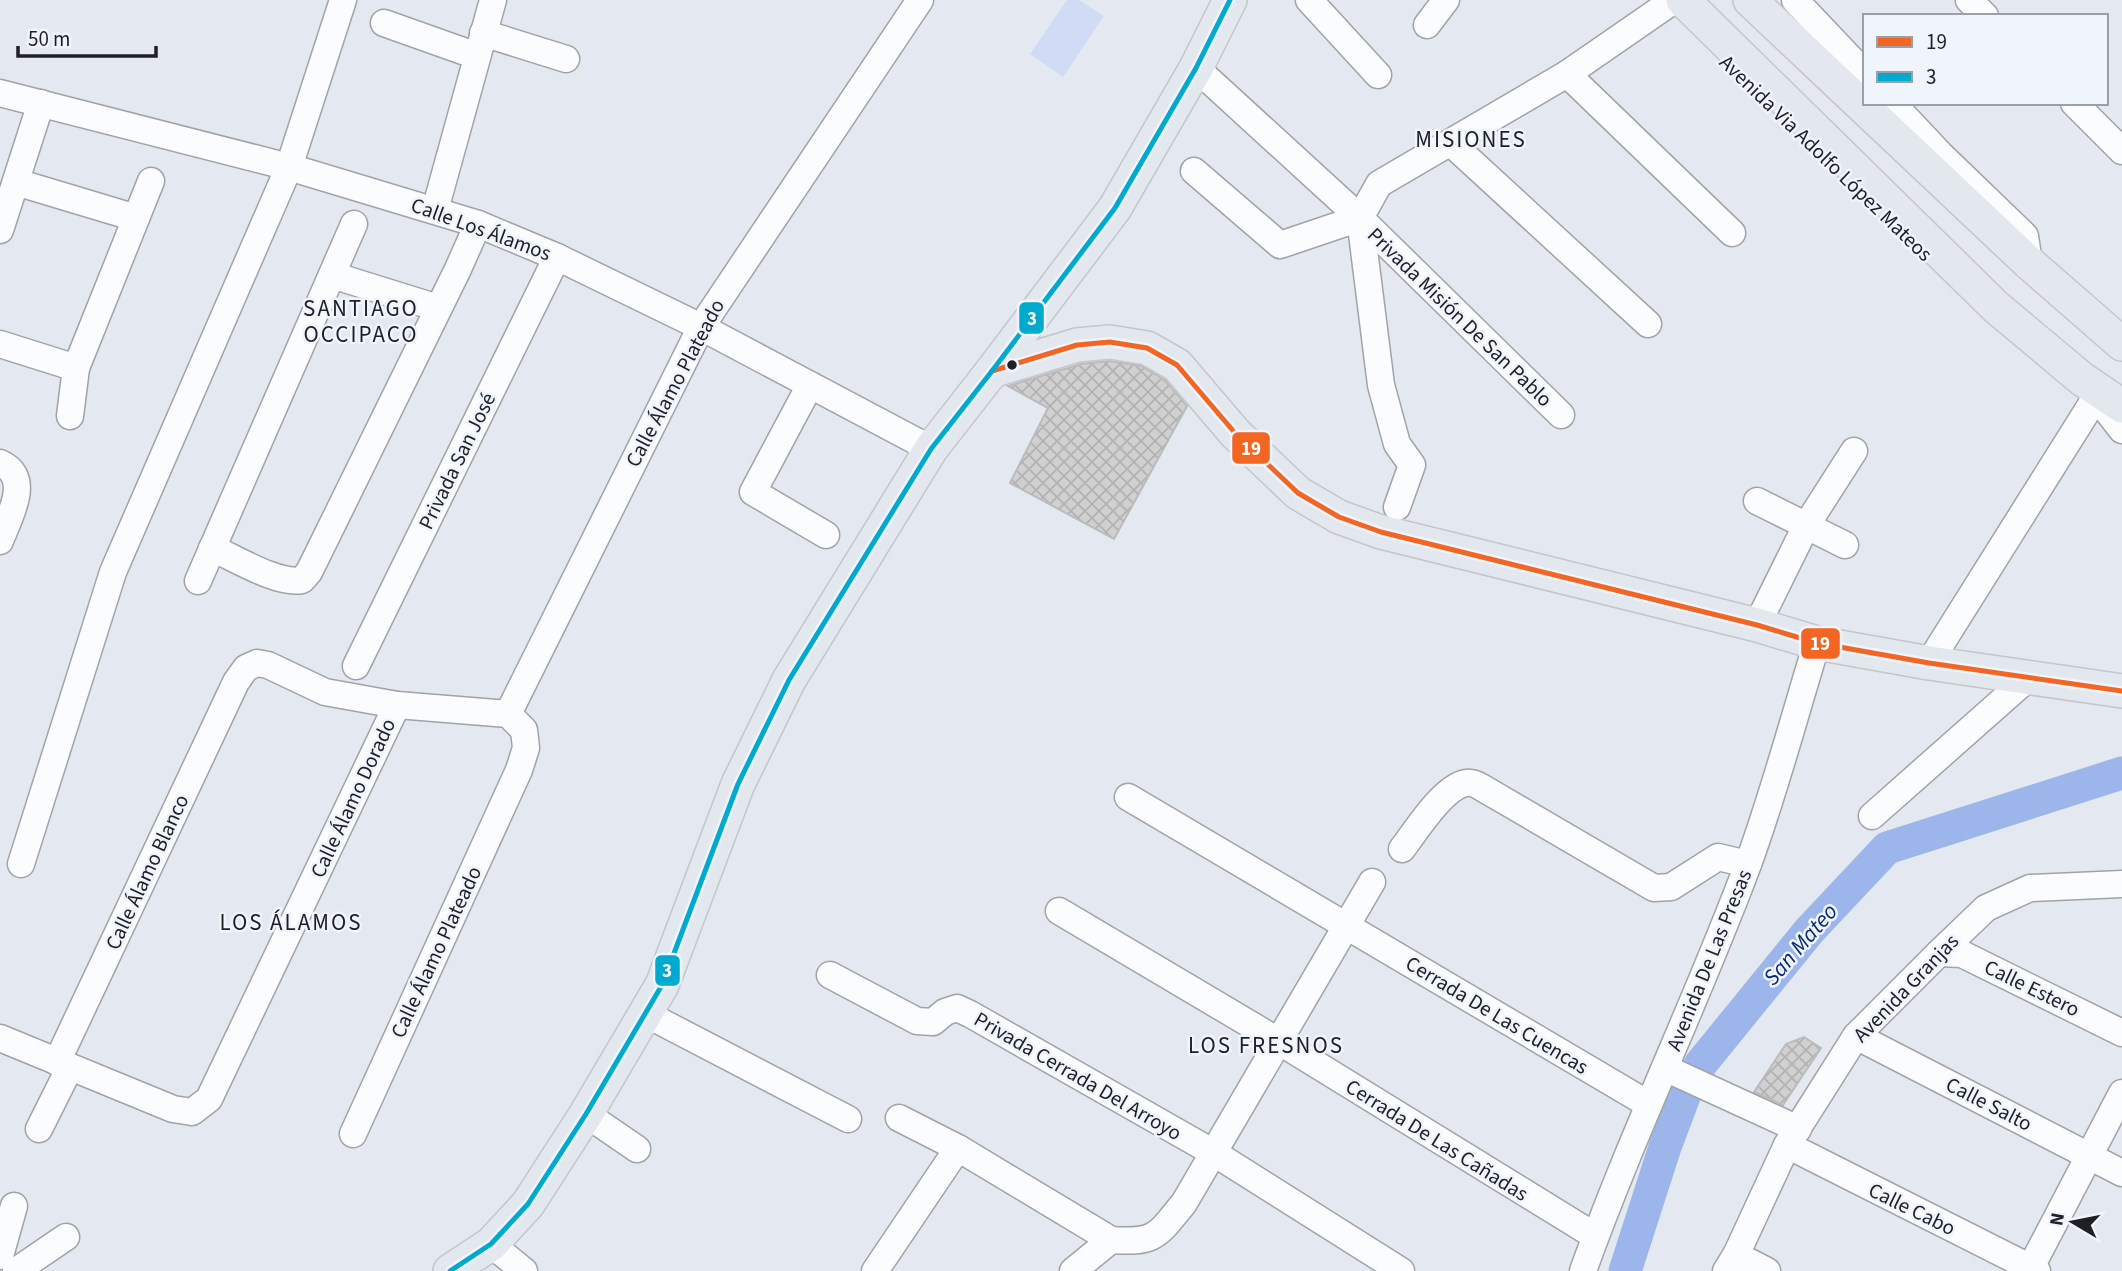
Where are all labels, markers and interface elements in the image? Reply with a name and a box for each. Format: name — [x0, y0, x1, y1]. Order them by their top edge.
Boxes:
scale bar — [18, 14, 156, 58]
legend — [1863, 14, 2108, 105]
text: 50 m — [28, 24, 70, 54]
text: 19 — [1926, 27, 1947, 57]
street label: Avenida Via Adolfo López Mateos — [1713, 48, 1939, 268]
text: 3 — [1926, 62, 1936, 92]
district label: MISIONES — [1415, 123, 1527, 156]
street label: Calle Los Álamos — [407, 190, 555, 268]
street label: Privada Misión De San Pablo — [1361, 220, 1559, 414]
district label: SANTIAGO OCCIPACO — [303, 292, 419, 351]
street label: Calle Álamo Plateado — [618, 294, 732, 472]
line badge: 3 — [1018, 301, 1045, 335]
text: 3 — [1027, 306, 1037, 333]
unlabelled marker — [1005, 358, 1019, 372]
street label: Privada San José — [411, 388, 503, 534]
line badge: 19 — [1231, 431, 1271, 465]
text: 19 — [1241, 436, 1261, 463]
line badge: 19 — [1800, 627, 1841, 660]
text: 19 — [1810, 631, 1830, 658]
street label: Calle Álamo Dorado — [303, 713, 403, 883]
street label: Calle Álamo Blanco — [98, 789, 196, 955]
street label: Calle Álamo Plateado — [383, 861, 489, 1043]
street label: Avenida De Las Presas — [1659, 865, 1759, 1055]
water label: San Mateo — [1755, 896, 1845, 993]
district label: LOS ÁLAMOS — [219, 906, 363, 939]
street label: Avenida Granjas — [1846, 927, 1966, 1049]
street label: Cerrada De Las Cuencas — [1400, 948, 1594, 1082]
street label: Calle Estero — [1979, 952, 2085, 1024]
line badge: 3 — [654, 954, 681, 987]
text: 3 — [662, 958, 672, 985]
street label: Privada Cerrada Del Arroyo — [969, 1004, 1187, 1148]
district label: LOS FRESNOS — [1188, 1029, 1344, 1062]
street label: Calle Salto — [1941, 1069, 2037, 1139]
street label: Cerrada De Las Cañadas — [1340, 1072, 1534, 1209]
street label: Calle Cabo — [1863, 1175, 1961, 1243]
north arrow — [2038, 1187, 2108, 1257]
text: N — [2043, 1211, 2072, 1228]

